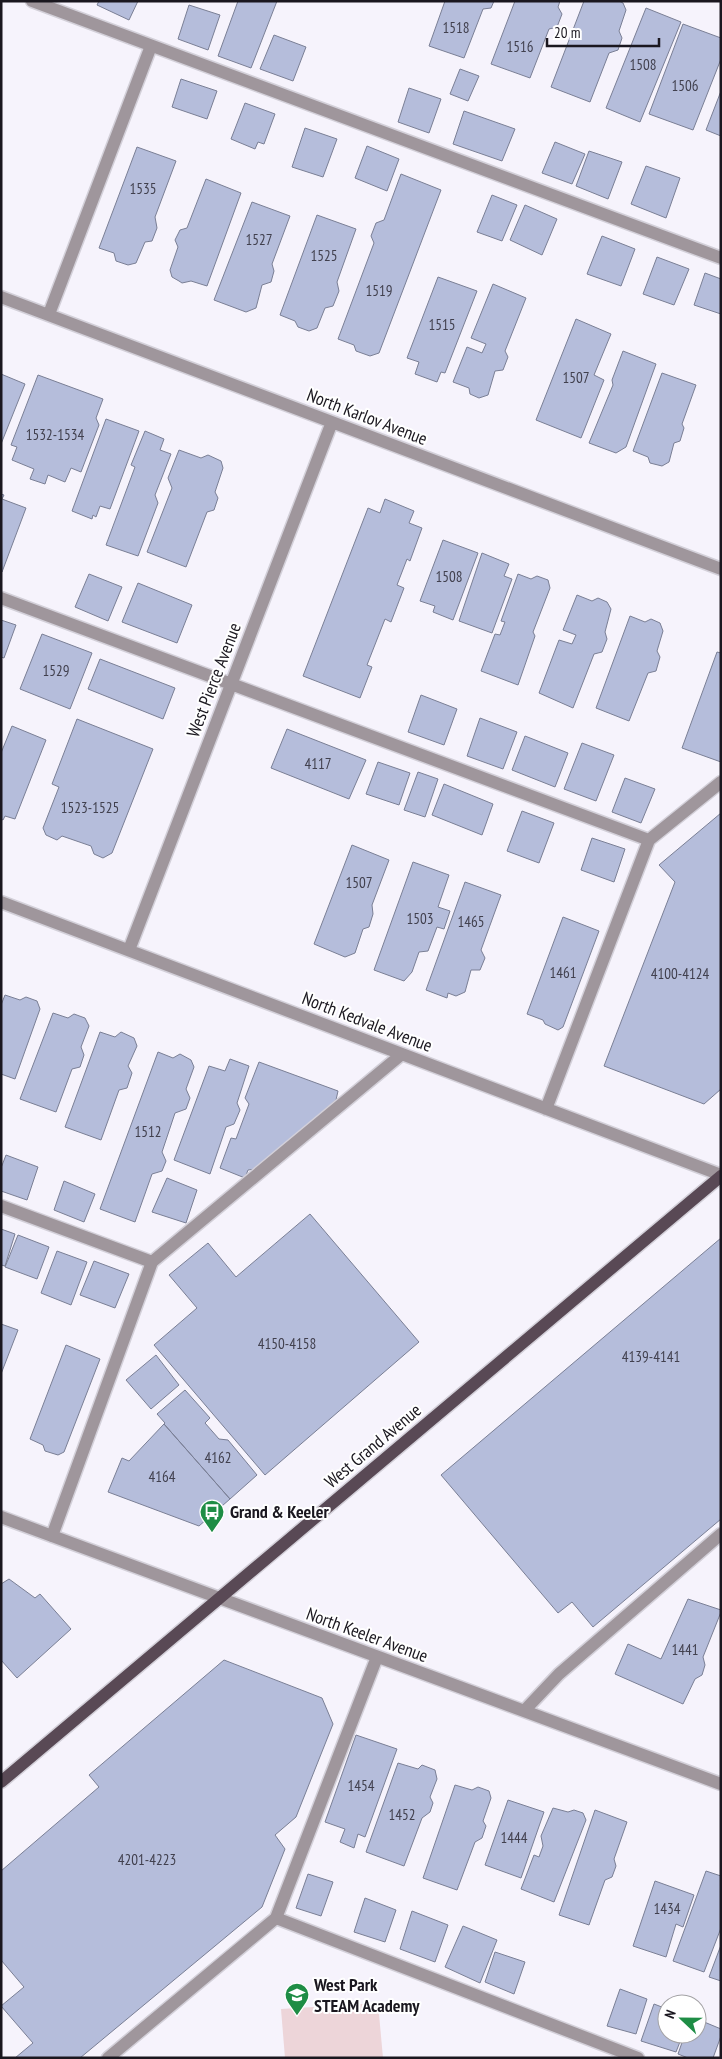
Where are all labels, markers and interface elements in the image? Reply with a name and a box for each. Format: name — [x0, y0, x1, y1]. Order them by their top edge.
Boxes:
scale bar — [547, 15, 660, 47]
house number: 1518 — [442, 18, 470, 37]
text: 20 m — [554, 23, 580, 42]
house number: 1516 — [506, 37, 534, 56]
house number: 1508 — [629, 55, 657, 74]
house number: 1506 — [671, 76, 699, 95]
house number: 1535 — [129, 179, 157, 198]
house number: 1527 — [245, 230, 273, 249]
house number: 1525 — [310, 246, 338, 265]
house number: 1519 — [365, 281, 393, 300]
house number: 1515 — [428, 315, 456, 334]
house number: 1507 — [562, 368, 590, 387]
street label: North Karlov Avenue — [304, 383, 431, 450]
house number: 1532-1534 — [26, 425, 84, 444]
house number: 1508 — [435, 567, 463, 586]
street label: West Pierce Avenue — [181, 619, 246, 740]
house number: 1529 — [42, 661, 70, 680]
house number: 4117 — [304, 754, 332, 773]
house number: 1523-1525 — [61, 798, 119, 817]
house number: 1507 — [345, 873, 373, 892]
house number: 1503 — [406, 909, 434, 928]
house number: 1465 — [457, 912, 485, 931]
house number: 1461 — [549, 963, 577, 982]
house number: 4100-4124 — [651, 964, 709, 983]
street label: North Kedvale Avenue — [299, 986, 436, 1057]
house number: 1512 — [134, 1122, 162, 1141]
house number: 4150-4158 — [258, 1334, 316, 1353]
house number: 4139-4141 — [622, 1347, 680, 1366]
street label: West Grand Avenue — [320, 1398, 426, 1493]
house number: 4162 — [204, 1448, 232, 1467]
house number: 4164 — [148, 1467, 176, 1486]
bus stop icon: Grand & Keeler — [199, 1499, 225, 1533]
place label: Grand & Keeler — [230, 1500, 329, 1523]
street label: North Keeler Avenue — [303, 1602, 431, 1667]
house number: 1441 — [671, 1640, 699, 1659]
house number: 1454 — [347, 1776, 375, 1795]
house number: 1452 — [388, 1805, 416, 1824]
house number: 1444 — [500, 1828, 528, 1847]
house number: 4201-4223 — [118, 1850, 176, 1869]
house number: 1434 — [653, 1899, 681, 1918]
place label: West Park STEAM Academy — [313, 1973, 420, 2017]
school or university icon: West Park STEAM Academy — [284, 1982, 310, 2016]
north arrow — [657, 1994, 707, 2044]
text: N — [660, 2007, 680, 2021]

